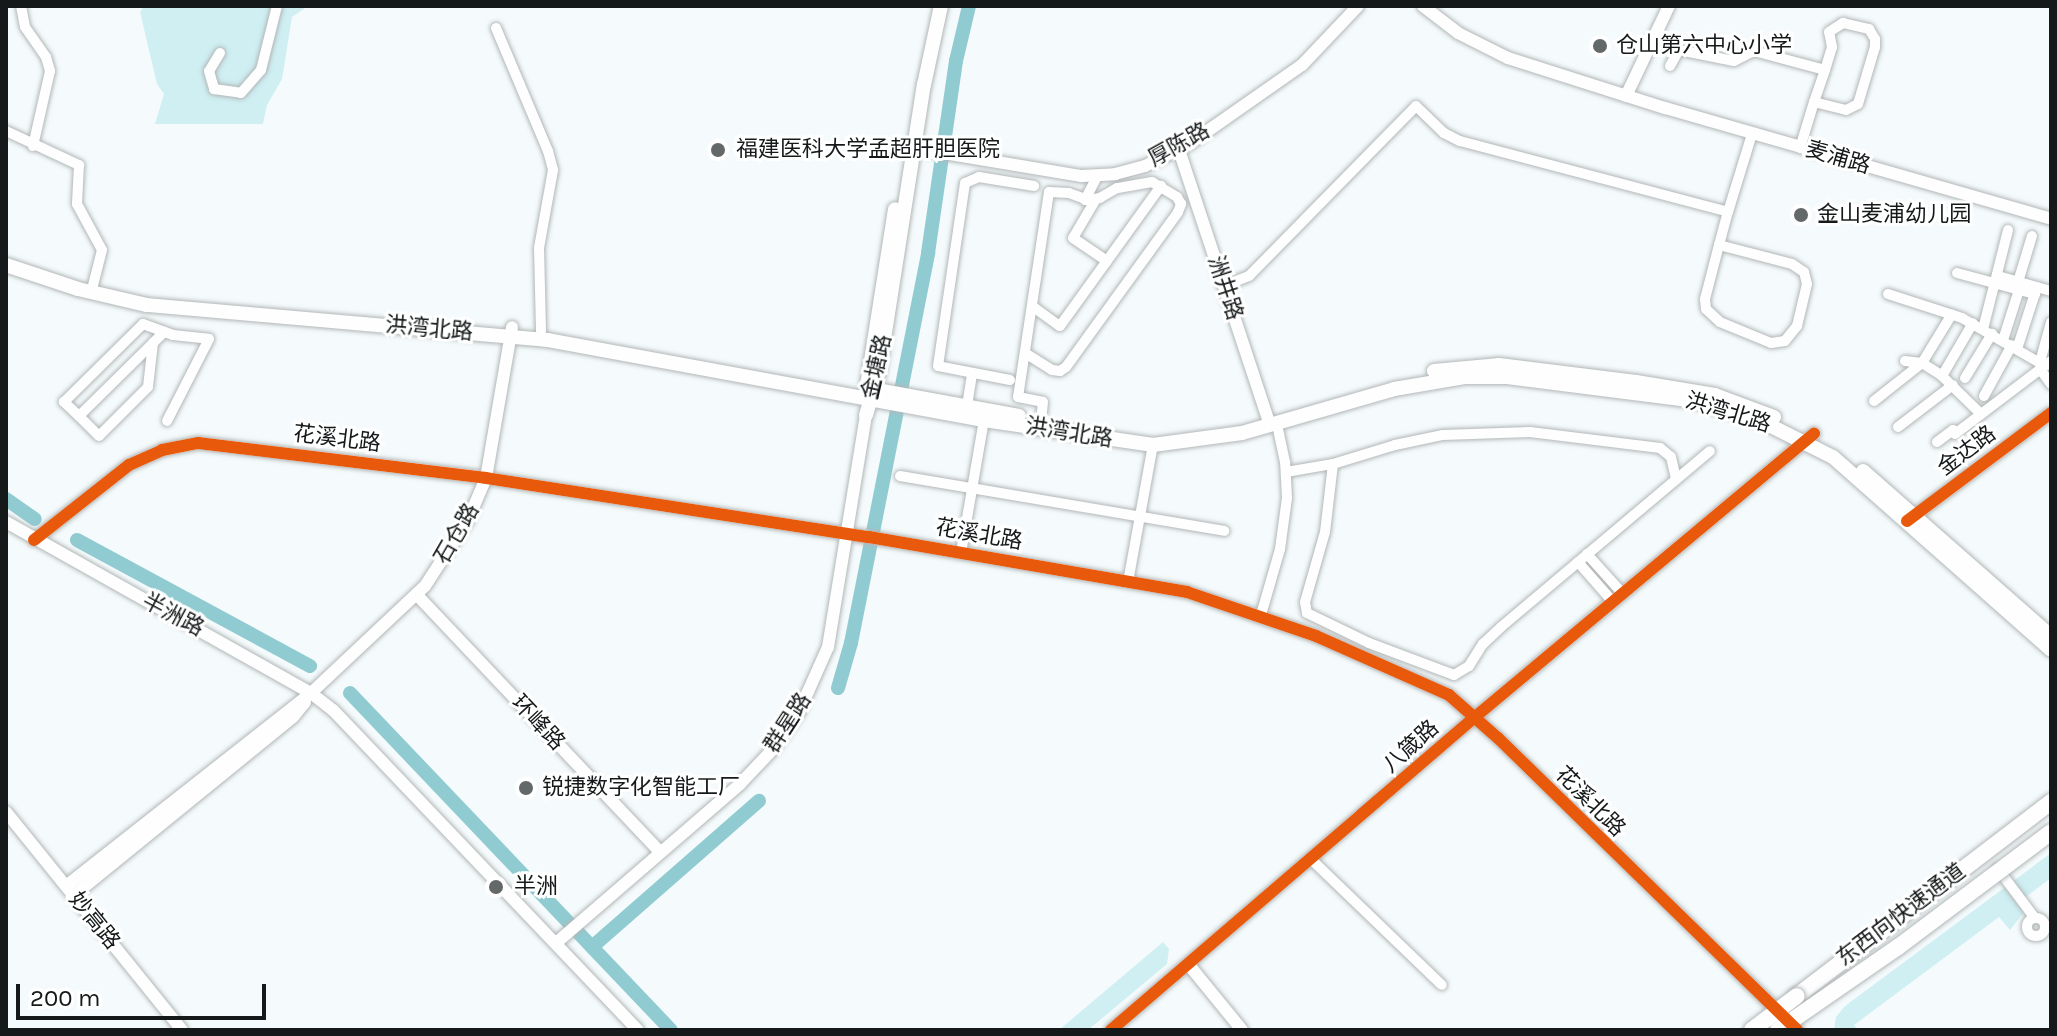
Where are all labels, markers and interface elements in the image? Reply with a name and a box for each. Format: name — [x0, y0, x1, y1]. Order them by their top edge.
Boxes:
place label: 仓山第六中心小学 — [1616, 33, 1792, 59]
marker: 仓山第六中心小学 — [1591, 37, 1609, 55]
street label: 厚陈路 — [1144, 117, 1214, 173]
street label: 麦浦路 — [1803, 136, 1873, 180]
place label: 福建医科大学孟超肝胆医院 — [736, 137, 1000, 163]
marker: 福建医科大学孟超肝胆医院 — [707, 139, 729, 161]
place label: 金山麦浦幼儿园 — [1817, 202, 1971, 228]
marker: 金山麦浦幼儿园 — [1792, 206, 1810, 224]
street label: 洲井路 — [1202, 253, 1248, 323]
street label: 洪湾北路 — [384, 312, 474, 346]
street label: 金塘路 — [857, 332, 897, 402]
street label: 洪湾北路 — [1682, 388, 1774, 438]
street label: 洪湾北路 — [1023, 413, 1115, 453]
street label: 花溪北路 — [292, 421, 382, 457]
street label: 金达路 — [1933, 421, 2001, 481]
street label: 石仓路 — [429, 499, 485, 569]
street label: 花溪北路 — [933, 514, 1025, 556]
street label: 半洲路 — [138, 588, 208, 642]
street label: 群星路 — [759, 688, 817, 758]
street label: 环峰路 — [506, 690, 570, 756]
street label: 八箴路 — [1378, 715, 1444, 779]
street label: 花溪北路 — [1550, 762, 1630, 842]
place label: 锐捷数字化智能工厂 — [542, 775, 740, 801]
marker: 锐捷数字化智能工厂 — [517, 779, 535, 797]
street label: 东西向快速通道 — [1832, 858, 1970, 972]
place label: 半洲 — [514, 874, 558, 900]
marker: 半洲 — [485, 876, 507, 898]
street label: 妙高路 — [63, 887, 125, 955]
scale bar — [20, 968, 270, 1018]
text: 200 m — [30, 984, 101, 1012]

